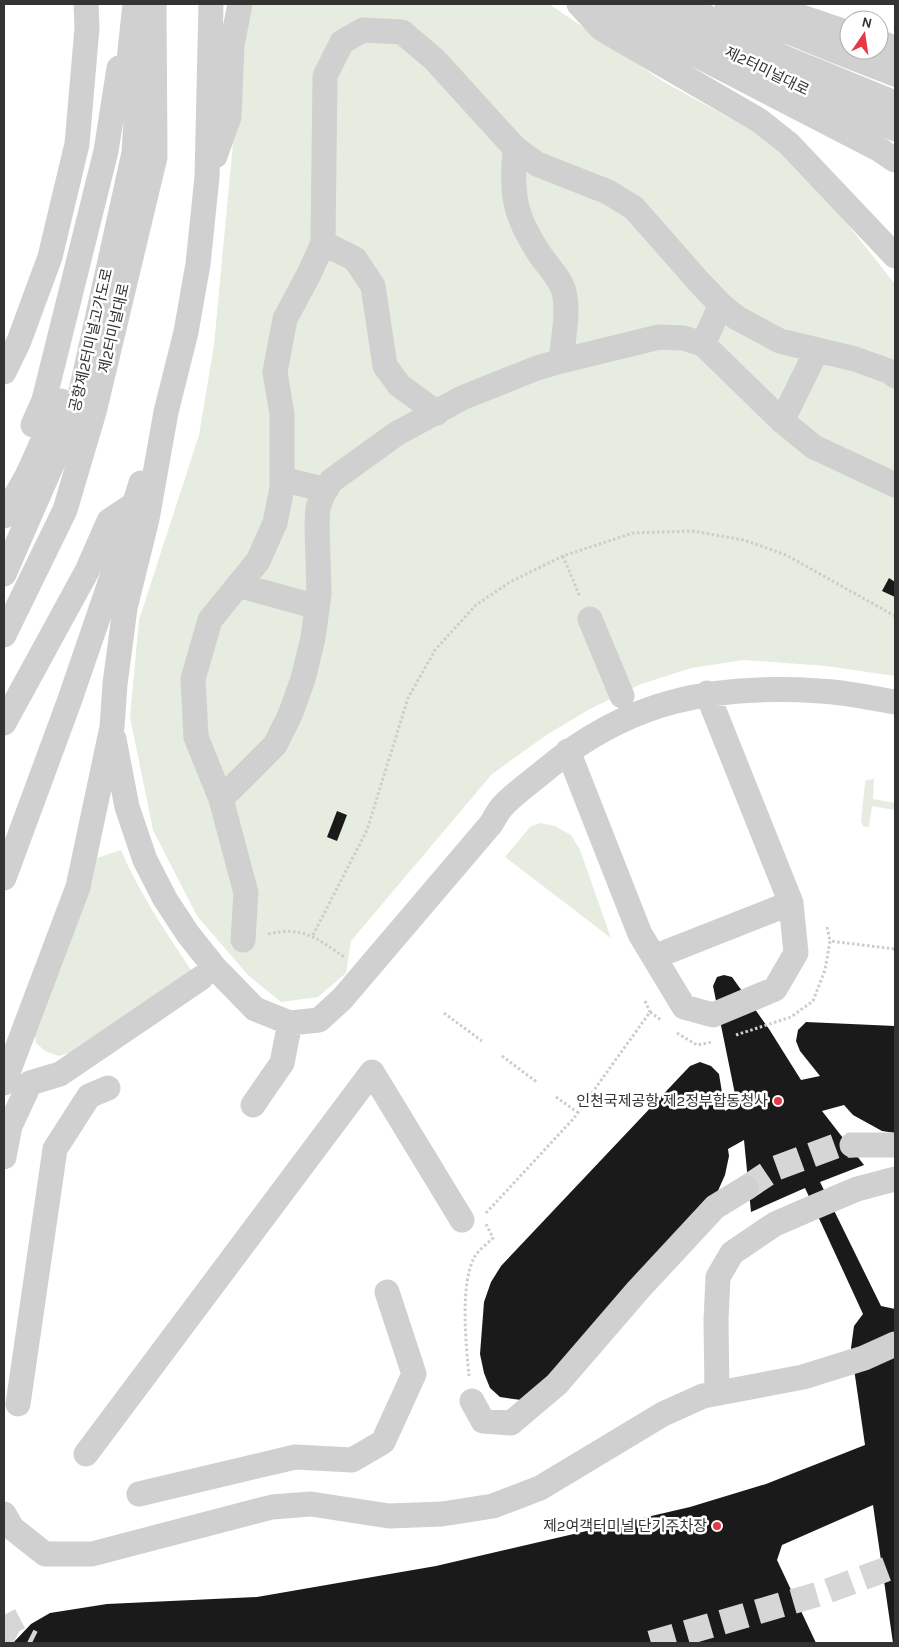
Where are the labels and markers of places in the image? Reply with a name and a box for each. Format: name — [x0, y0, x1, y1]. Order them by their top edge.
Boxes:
place label: 인천국제공항 제2정부합동청사 — [576, 1092, 768, 1110]
marker: 인천국제공항 제2정부합동청사 — [772, 1095, 784, 1107]
place label: 제2여객터미널 단기주차장 — [543, 1517, 707, 1535]
marker: 제2여객터미널 단기주차장 — [711, 1520, 723, 1532]

